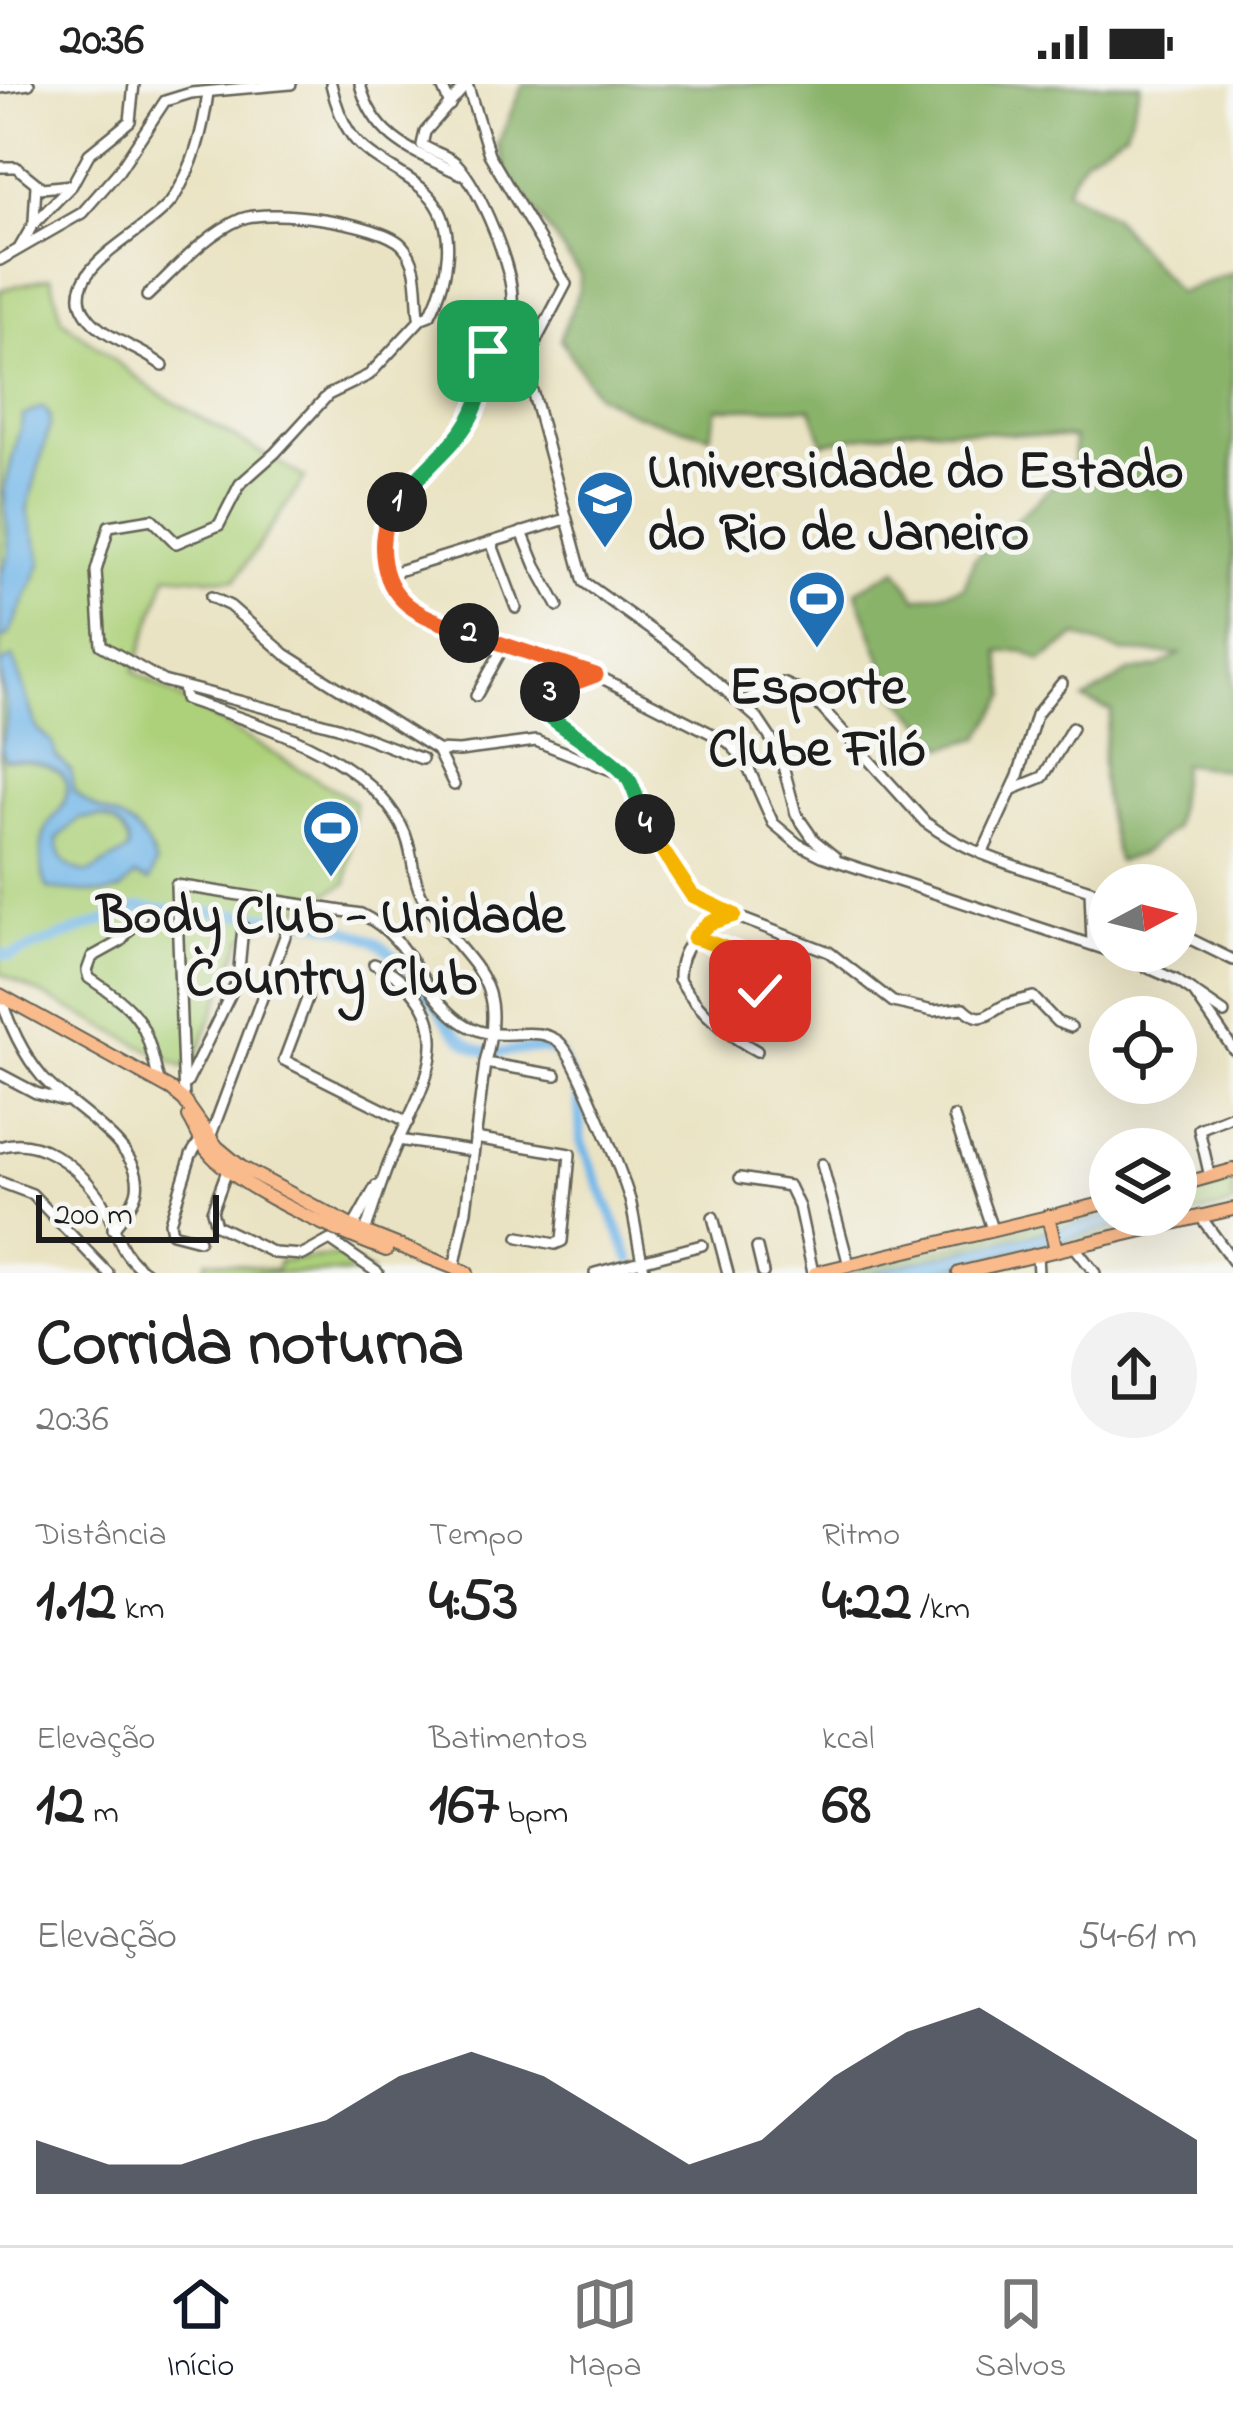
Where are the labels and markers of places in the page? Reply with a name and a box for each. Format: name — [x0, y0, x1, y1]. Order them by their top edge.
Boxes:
pin — [437, 300, 539, 402]
place label: Universidade do Estado do Rio de Janeiro — [647, 435, 1184, 575]
school or university icon: Universidade do Estado do Rio de Janeiro — [574, 468, 636, 550]
pin: 1 — [367, 472, 427, 532]
sports icon: Esporte Clube Filó — [786, 568, 848, 650]
pin: 2 — [439, 603, 499, 663]
place label: Esporte Clube Filó — [708, 651, 926, 791]
pin: 3 — [520, 662, 580, 722]
pin: 4 — [615, 794, 675, 854]
sports icon: Body Club - Unidade Country Club — [300, 797, 362, 879]
place label: Body Club - Unidade Country Club — [95, 880, 567, 1021]
pin — [709, 940, 811, 1042]

